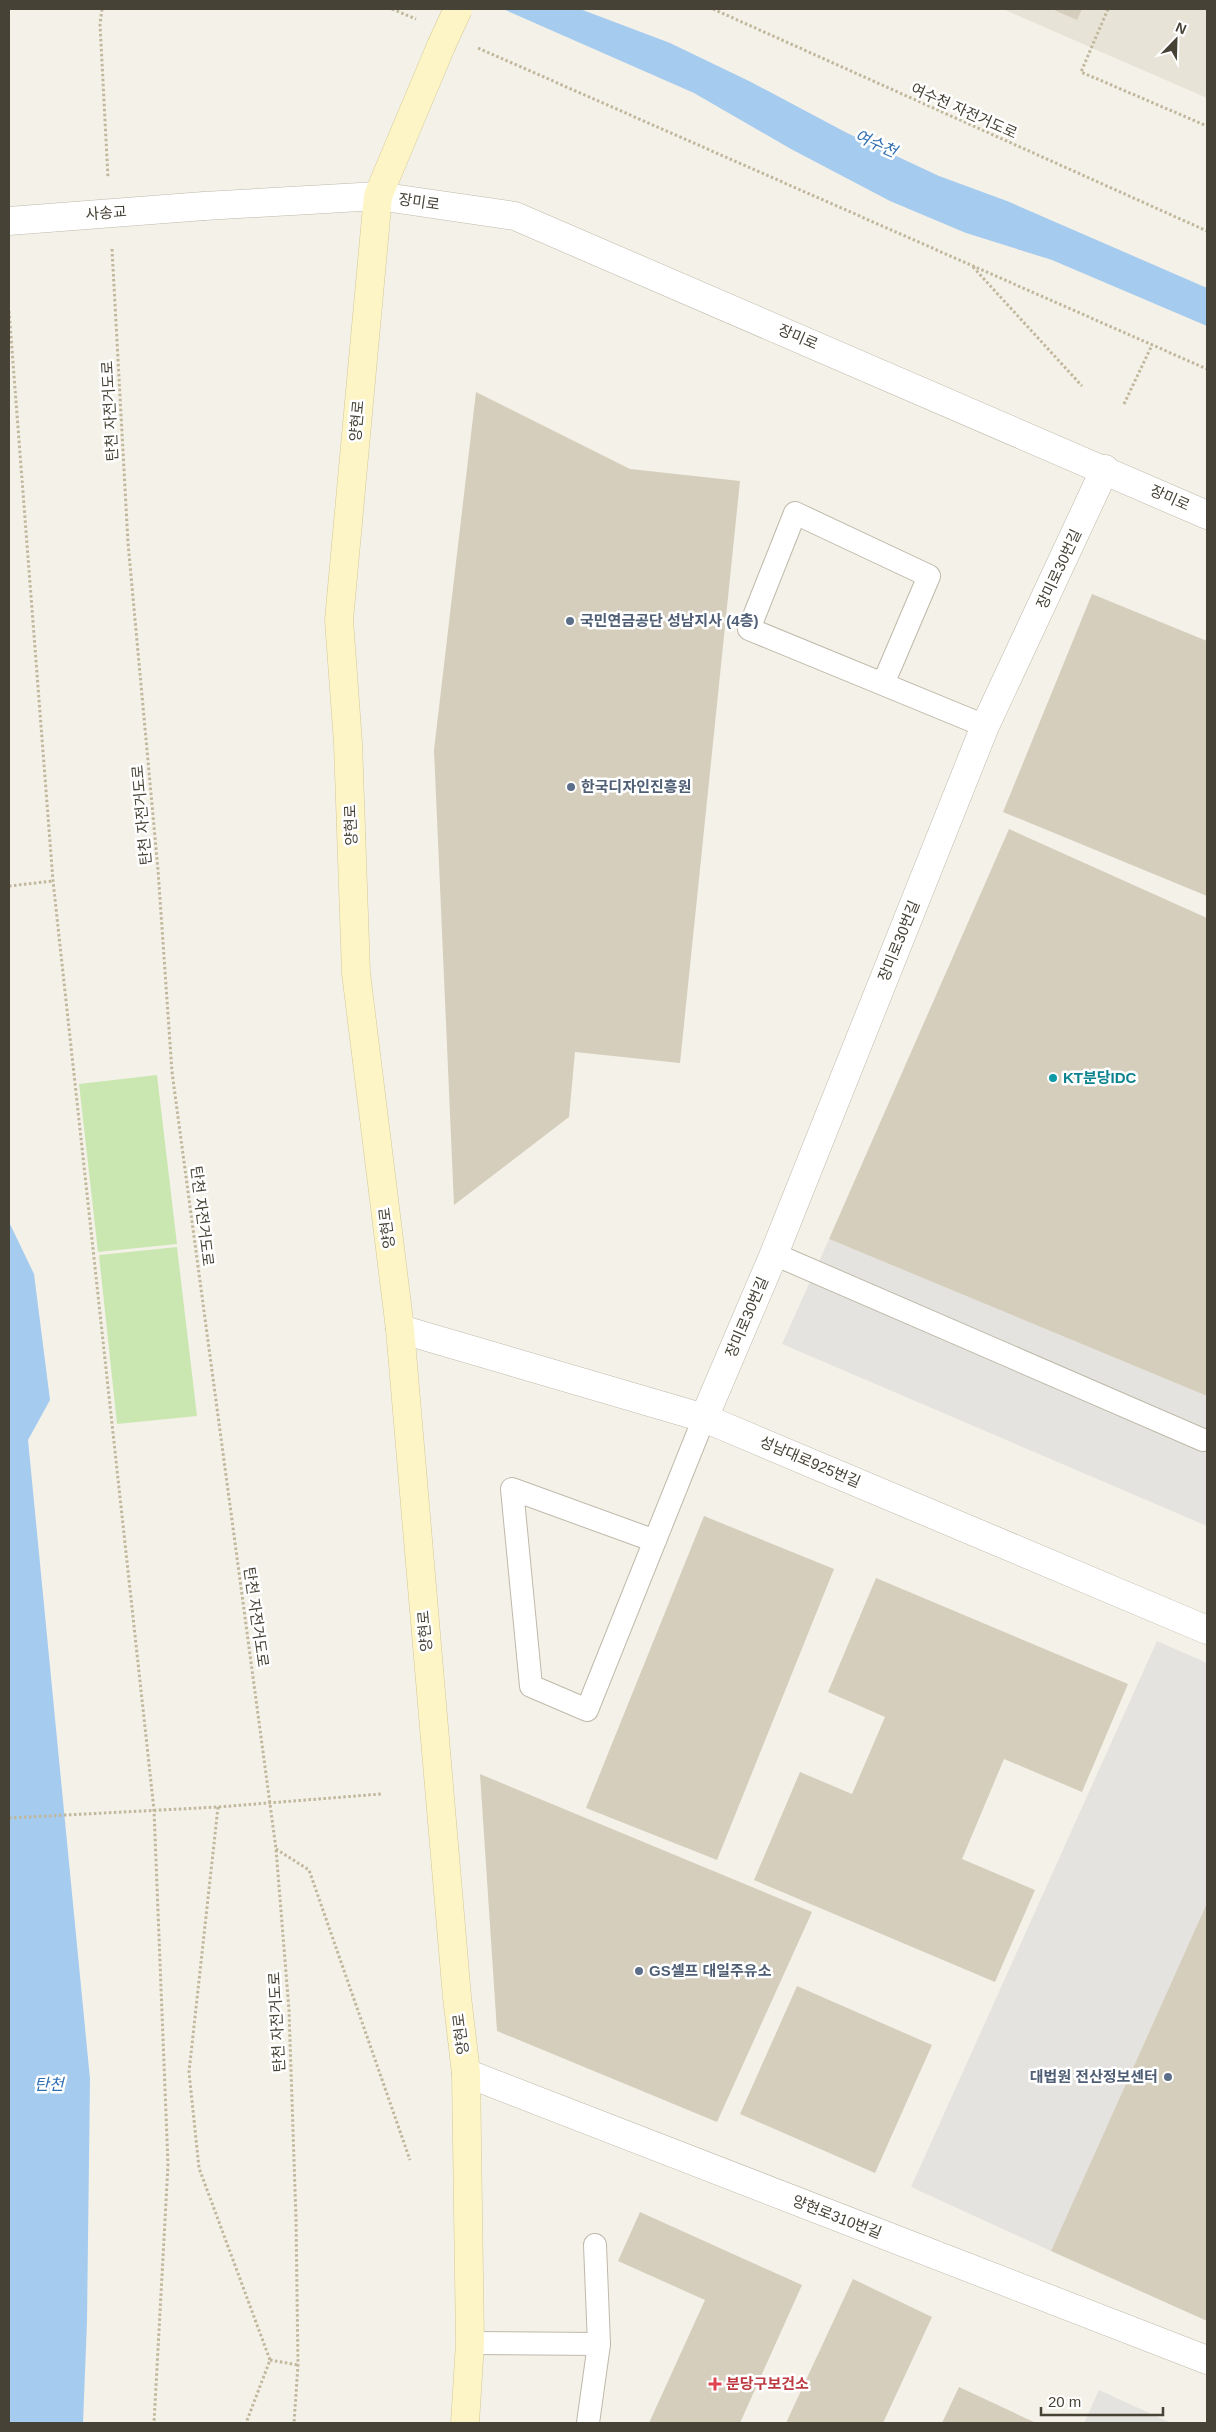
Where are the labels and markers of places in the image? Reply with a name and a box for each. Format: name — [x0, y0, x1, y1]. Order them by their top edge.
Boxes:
place label: 국민연금공단 성남지사 (4층) — [580, 612, 758, 629]
marker: 국민연금공단 성남지사 (4층) — [564, 615, 576, 627]
place label: 한국디자인진흥원 — [581, 778, 691, 795]
marker: 한국디자인진흥원 — [565, 781, 577, 793]
place label: KT분당IDC — [1063, 1069, 1137, 1086]
marker: KT분당IDC — [1047, 1072, 1059, 1084]
place label: GS셀프 대일주유소 — [649, 1962, 772, 1979]
marker: GS셀프 대일주유소 — [633, 1965, 645, 1977]
place label: 대법원 전산정보센터 — [1030, 2068, 1158, 2085]
marker: 대법원 전산정보센터 — [1162, 2071, 1174, 2083]
place label: 분당구보건소 — [726, 2375, 809, 2392]
marker: 분당구보건소 — [708, 2377, 722, 2391]

